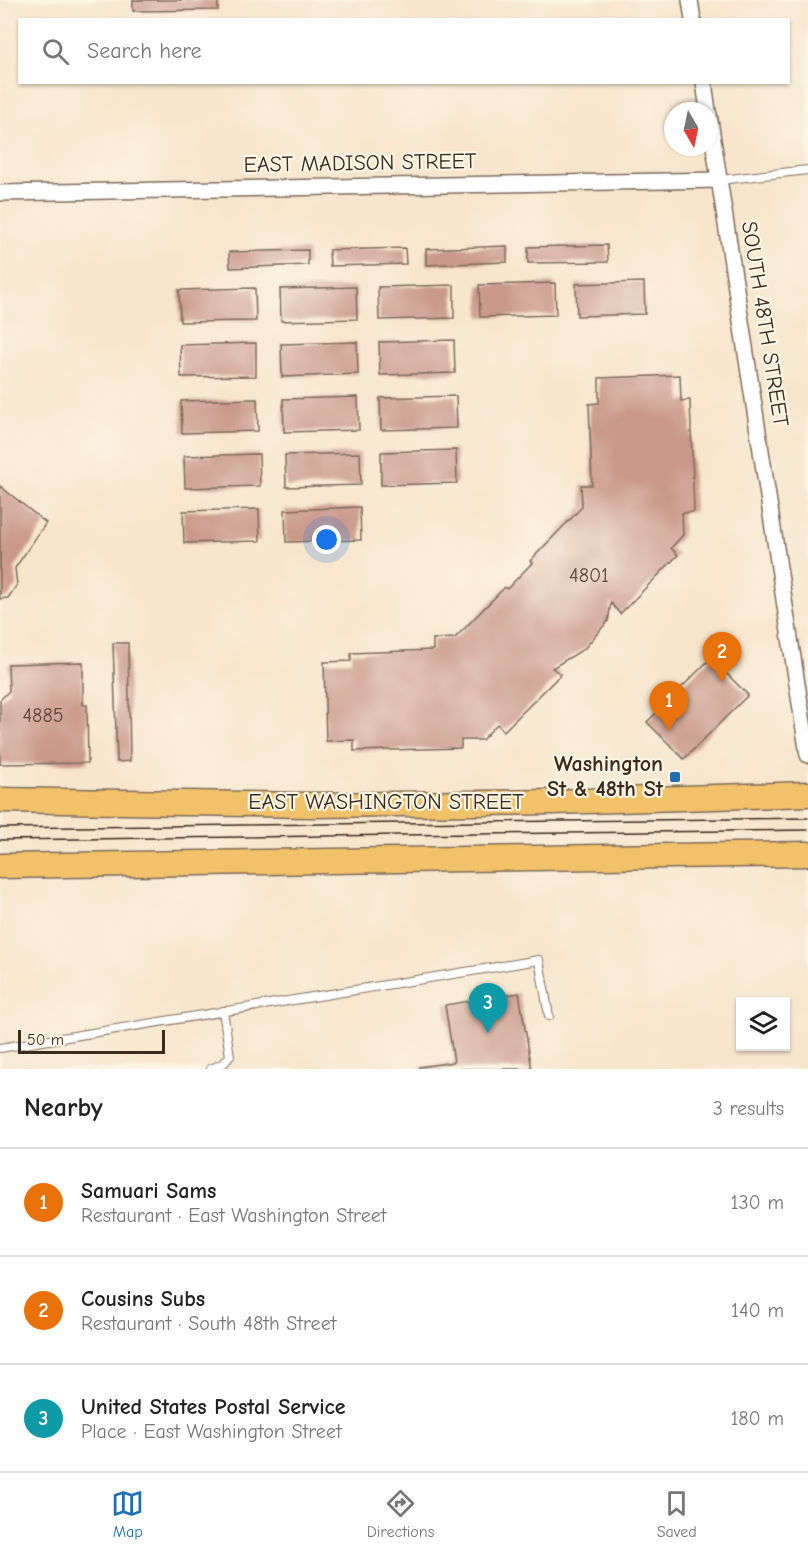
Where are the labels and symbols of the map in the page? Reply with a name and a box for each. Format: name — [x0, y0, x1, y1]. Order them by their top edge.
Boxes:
north arrow — [664, 102, 718, 156]
street label: EAST MADISON STREET — [243, 148, 477, 178]
street label: SOUTH 48TH STREET — [736, 219, 794, 429]
your location — [312, 525, 341, 554]
house number: 4801 — [569, 564, 609, 587]
pin: 2 — [702, 632, 742, 682]
pin: 1 — [650, 682, 688, 731]
house number: 4885 — [22, 704, 64, 727]
place label: Washington St & 48th St — [547, 751, 664, 802]
marker: Washington St & 48th St — [668, 770, 682, 784]
street label: EAST WASHINGTON STREET — [248, 789, 524, 815]
pin: 3 — [468, 984, 508, 1033]
scale bar — [18, 1027, 165, 1054]

